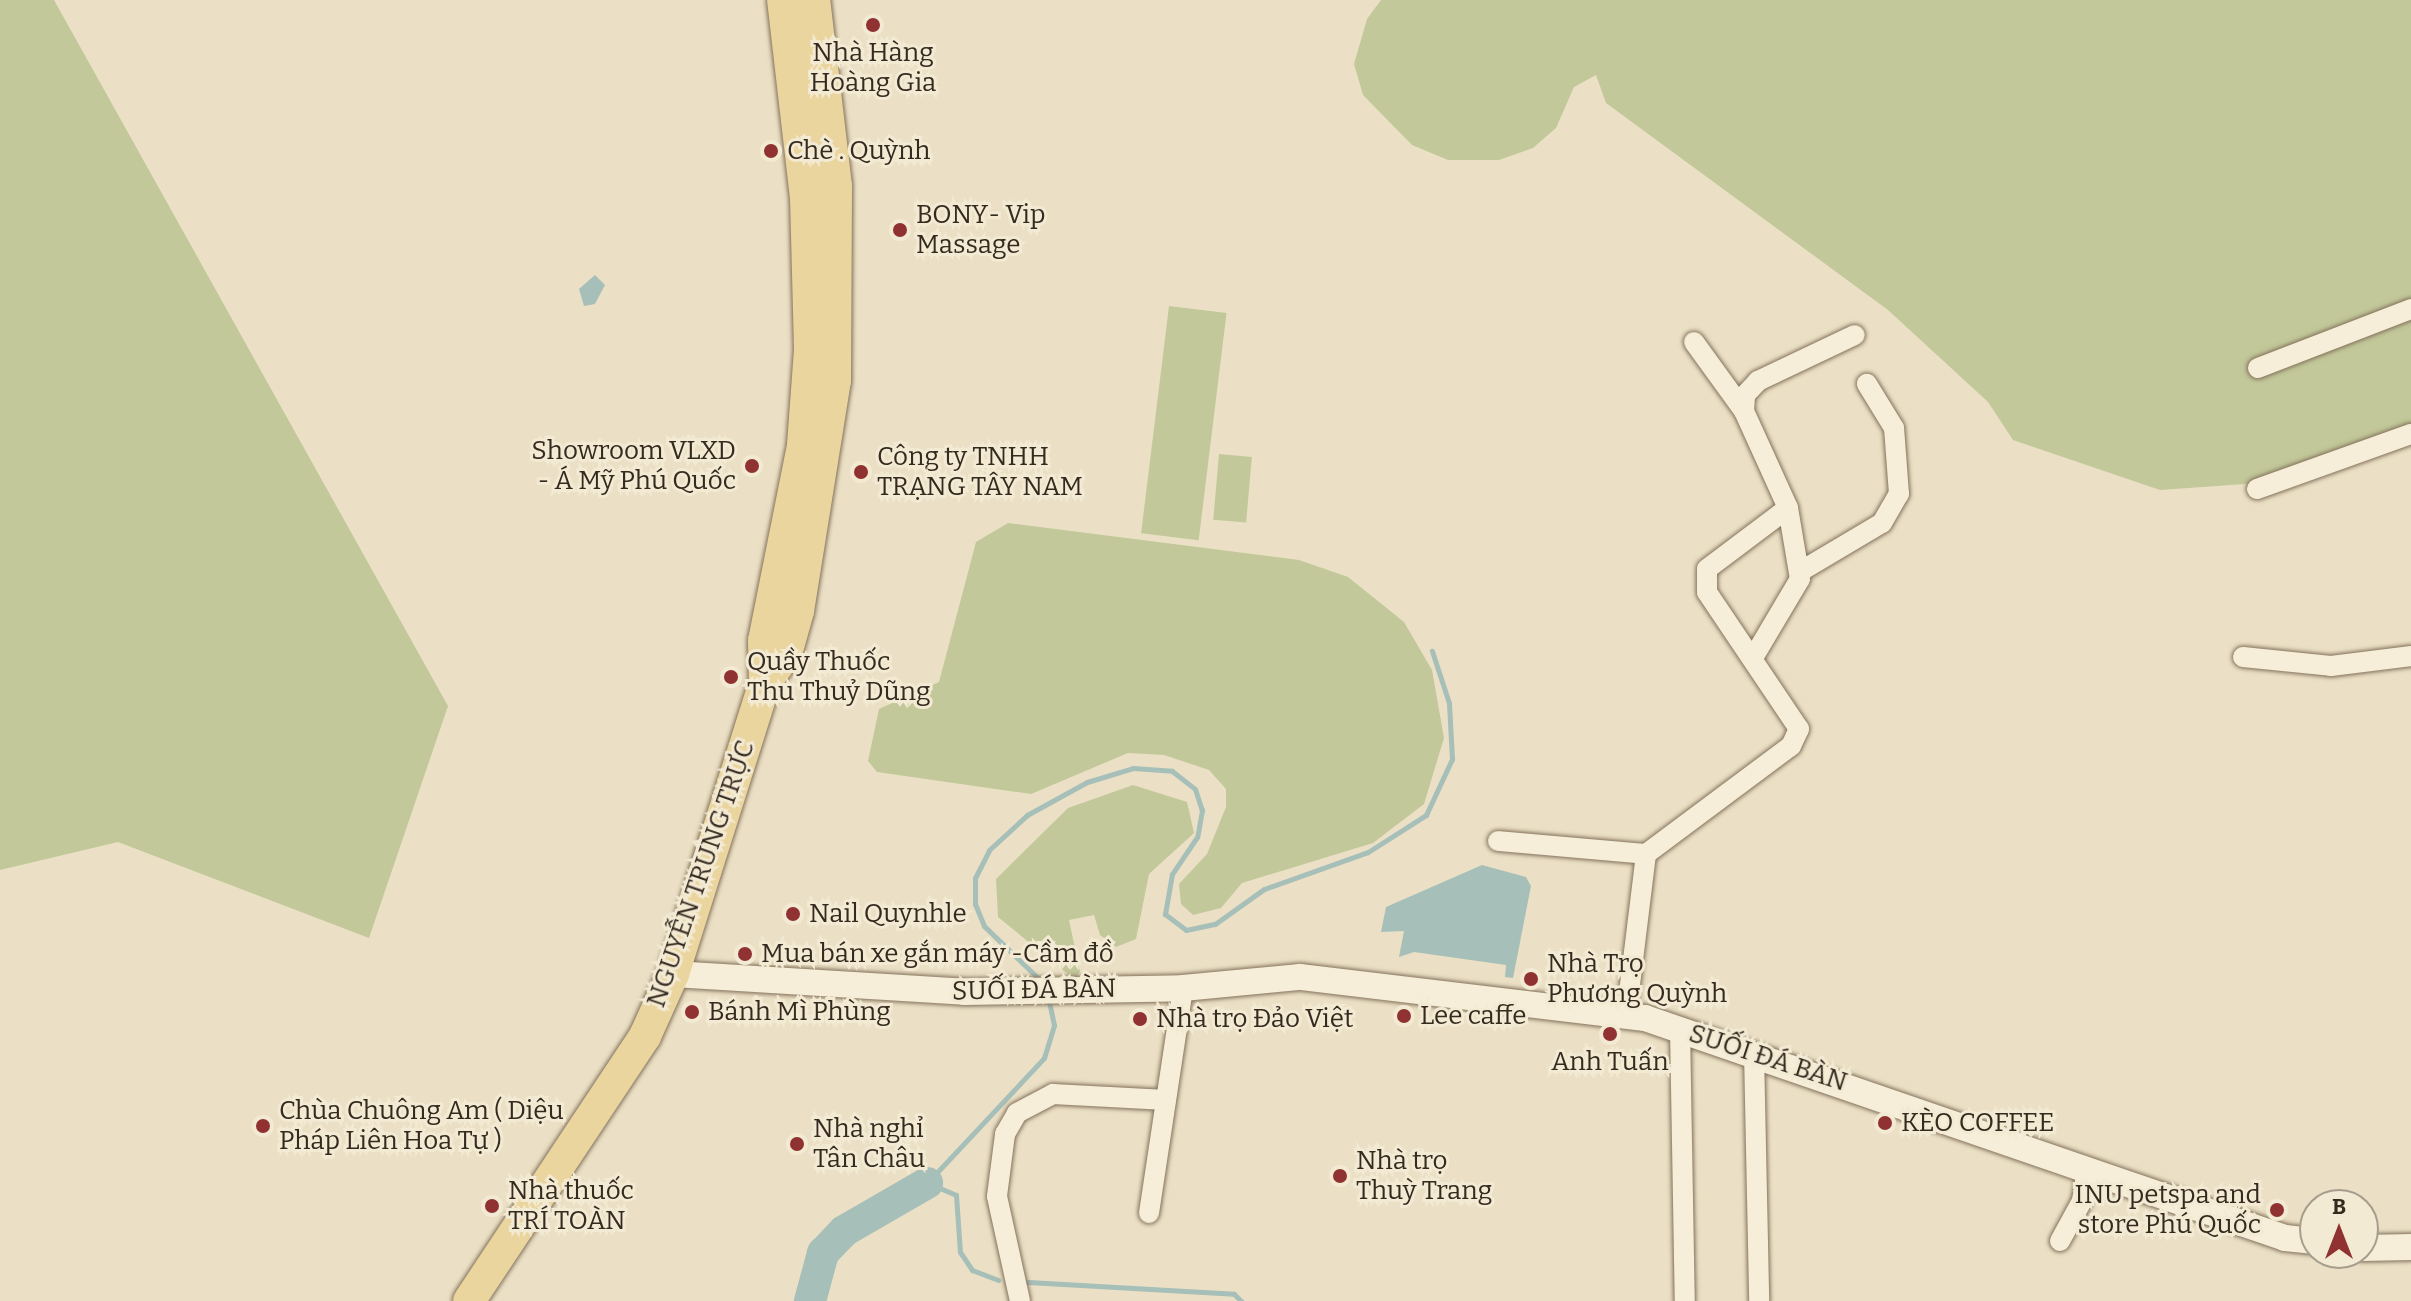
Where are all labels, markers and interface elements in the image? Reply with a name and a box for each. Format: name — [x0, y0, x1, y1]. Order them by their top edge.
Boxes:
marker: Nhà Hàng Hoàng Gia — [864, 16, 882, 34]
place label: Nhà Hàng Hoàng Gia — [810, 37, 936, 98]
place label: Chè . Quỳnh — [787, 135, 931, 167]
marker: Chè . Quỳnh — [762, 142, 780, 160]
place label: BONY- Vip Massage — [916, 199, 1045, 260]
marker: BONY- Vip Massage — [891, 221, 909, 239]
place label: Showroom VLXD - Á Mỹ Phú Quốc — [531, 435, 736, 496]
place label: Công ty TNHH TRẠNG TÂY NAM — [877, 441, 1083, 502]
marker: Showroom VLXD - Á Mỹ Phú Quốc — [743, 457, 761, 475]
marker: Công ty TNHH TRẠNG TÂY NAM — [852, 463, 870, 481]
place label: Quầy Thuốc Thu Thuỷ Dũng — [747, 646, 931, 708]
marker: Quầy Thuốc Thu Thuỷ Dũng — [722, 668, 740, 686]
street label: NGUYỄN TRUNG TRỰC — [641, 737, 761, 1011]
place label: Nail Quynhle — [809, 898, 967, 930]
marker: Nail Quynhle — [784, 905, 802, 923]
place label: Mua bán xe gắn máy -Cầm đồ — [761, 938, 1114, 970]
marker: Mua bán xe gắn máy -Cầm đồ — [736, 945, 754, 963]
place label: Nhà Trọ Phương Quỳnh — [1547, 948, 1727, 1010]
marker: Nhà Trọ Phương Quỳnh — [1522, 970, 1540, 988]
street label: SUỐI ĐÁ BÀN — [952, 973, 1116, 1007]
place label: Bánh Mì Phùng — [708, 996, 891, 1028]
place label: Lee caffe — [1420, 1000, 1526, 1032]
marker: Bánh Mì Phùng — [683, 1003, 701, 1021]
place label: Nhà trọ Đảo Việt — [1156, 1003, 1353, 1035]
marker: Lee caffe — [1395, 1007, 1413, 1025]
marker: Nhà trọ Đảo Việt — [1131, 1010, 1149, 1028]
street label: SUỐI ĐÁ BÀN — [1685, 1018, 1851, 1098]
marker: Anh Tuấn — [1601, 1025, 1619, 1043]
place label: Anh Tuấn — [1551, 1046, 1669, 1078]
place label: Chùa Chuông Am ( Diệu Pháp Liên Hoa Tự ) — [279, 1095, 564, 1156]
place label: KÈO COFFEE — [1901, 1107, 2054, 1139]
place label: Nhà nghỉ Tân Châu — [813, 1113, 925, 1174]
marker: KÈO COFFEE — [1876, 1114, 1894, 1132]
marker: Chùa Chuông Am ( Diệu Pháp Liên Hoa Tự ) — [254, 1117, 272, 1135]
marker: Nhà nghỉ Tân Châu — [788, 1135, 806, 1153]
place label: Nhà trọ Thuỳ Trang — [1356, 1145, 1492, 1206]
marker: Nhà trọ Thuỳ Trang — [1331, 1167, 1349, 1185]
place label: Nhà thuốc TRÍ TOÀN — [508, 1175, 634, 1236]
place label: INU petspa and store Phú Quốc — [2074, 1179, 2261, 1240]
north arrow — [2299, 1189, 2379, 1269]
text: B — [2332, 1193, 2346, 1220]
marker: Nhà thuốc TRÍ TOÀN — [483, 1197, 501, 1215]
marker: INU petspa and store Phú Quốc — [2268, 1201, 2286, 1219]

